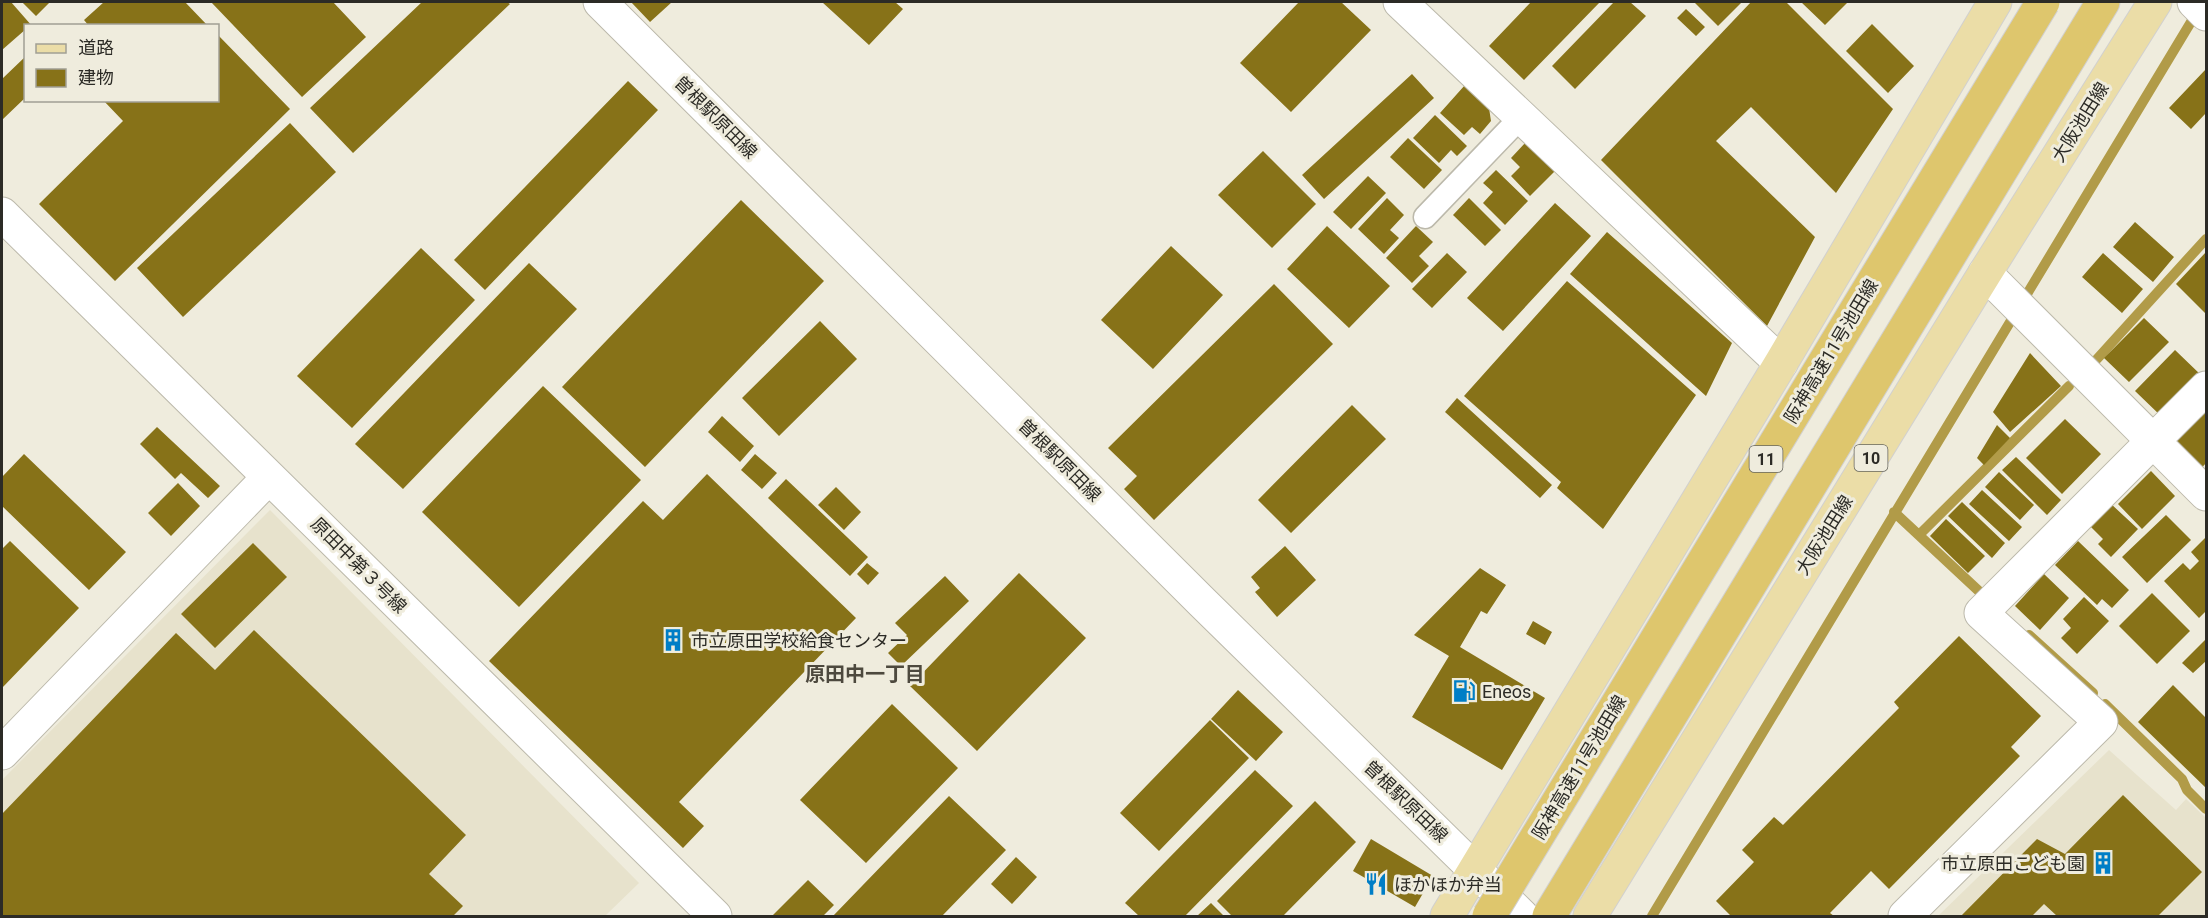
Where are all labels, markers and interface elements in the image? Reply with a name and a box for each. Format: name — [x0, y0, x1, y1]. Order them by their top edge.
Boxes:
legend — [24, 24, 219, 102]
text: 道路 — [78, 37, 114, 58]
text: 建物 — [78, 67, 114, 88]
street label: 曽根駅原田線 — [670, 71, 762, 163]
street label: 大阪池田線 — [2047, 78, 2113, 166]
street label: 阪神高速11号池田線 — [1780, 275, 1882, 427]
street label: 曽根駅原田線 — [1014, 414, 1106, 506]
road number: 10 — [1854, 445, 1888, 471]
road number: 11 — [1750, 446, 1782, 472]
street label: 大阪池田線 — [1791, 491, 1857, 579]
street label: 原田中第３号線 — [307, 513, 411, 617]
building icon: 市立原田学校給食センター — [660, 627, 686, 653]
place label: 市立原田学校給食センター — [691, 630, 907, 651]
district label: 原田中一丁目 — [805, 662, 925, 686]
fuel station icon: Eneos — [1451, 678, 1477, 704]
place label: Eneos — [1482, 681, 1531, 702]
street label: 阪神高速11号池田線 — [1528, 691, 1630, 843]
street label: 曽根駅原田線 — [1360, 756, 1452, 846]
building icon: 市立原田こども園 — [2090, 850, 2116, 876]
place label: 市立原田こども園 — [1941, 853, 2085, 874]
restaurant icon: ほかほか弁当 — [1363, 871, 1389, 897]
place label: ほかほか弁当 — [1394, 874, 1502, 895]

